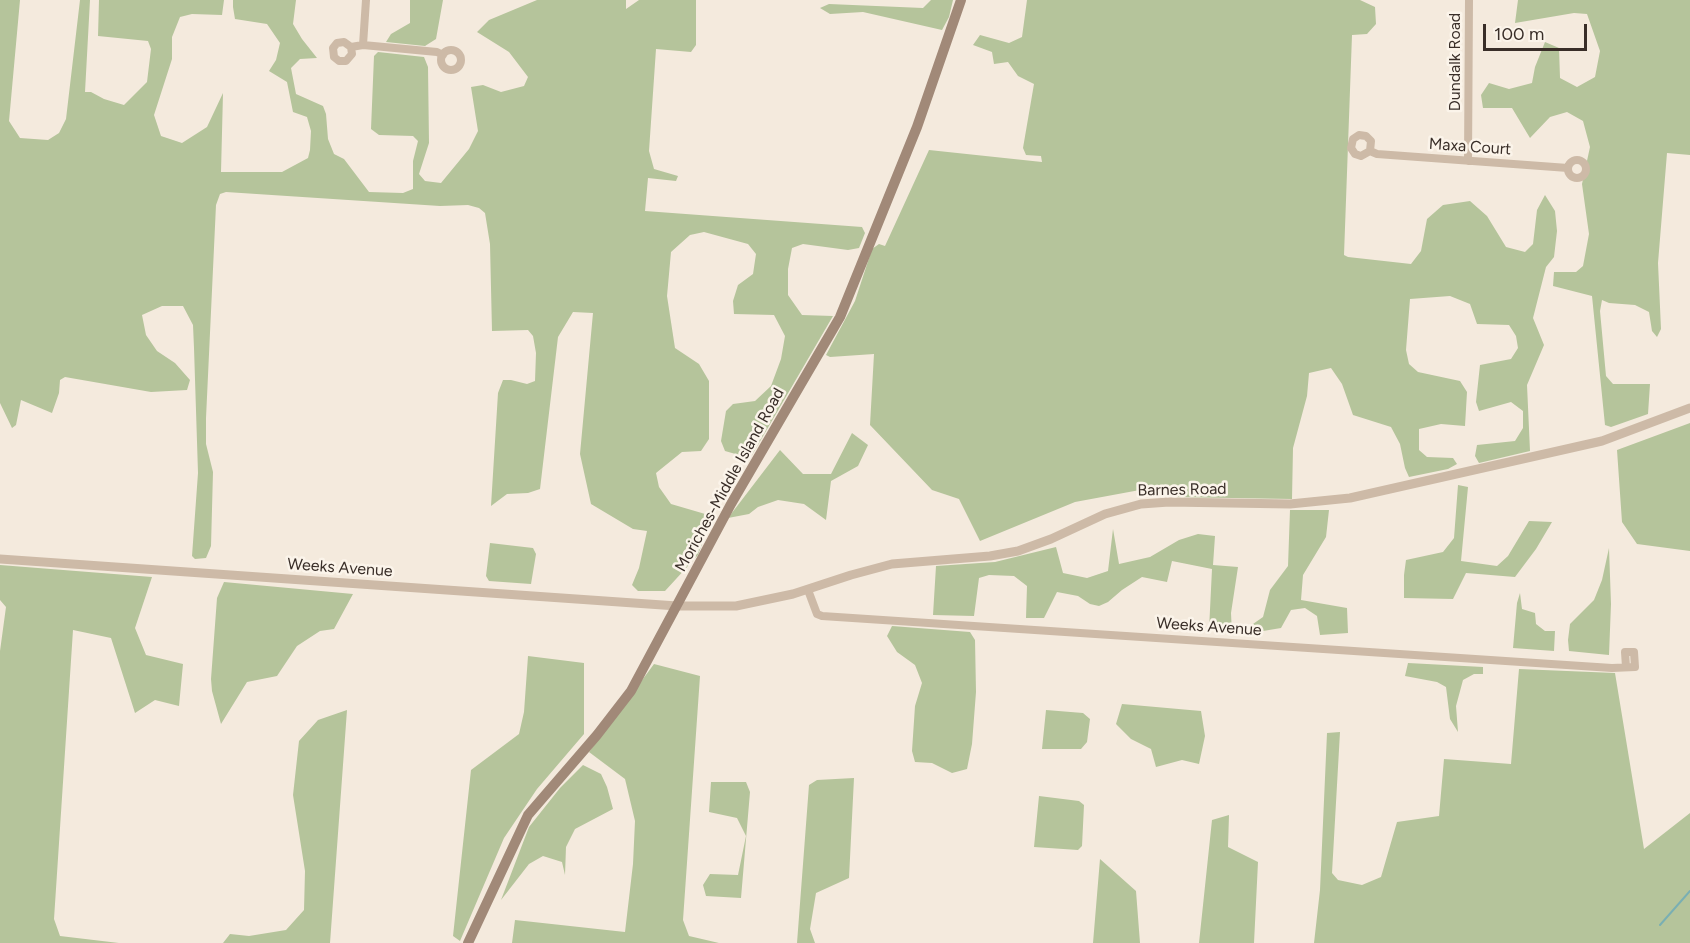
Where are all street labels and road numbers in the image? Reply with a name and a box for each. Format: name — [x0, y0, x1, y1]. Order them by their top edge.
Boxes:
street label: Dundalk Road — [1445, 13, 1465, 111]
street label: Maxa Court — [1428, 135, 1512, 159]
street label: Moriches-Middle Island Road — [671, 385, 789, 575]
street label: Barnes Road — [1137, 480, 1227, 500]
street label: Weeks Avenue — [287, 555, 393, 581]
street label: Weeks Avenue — [1156, 614, 1262, 640]

